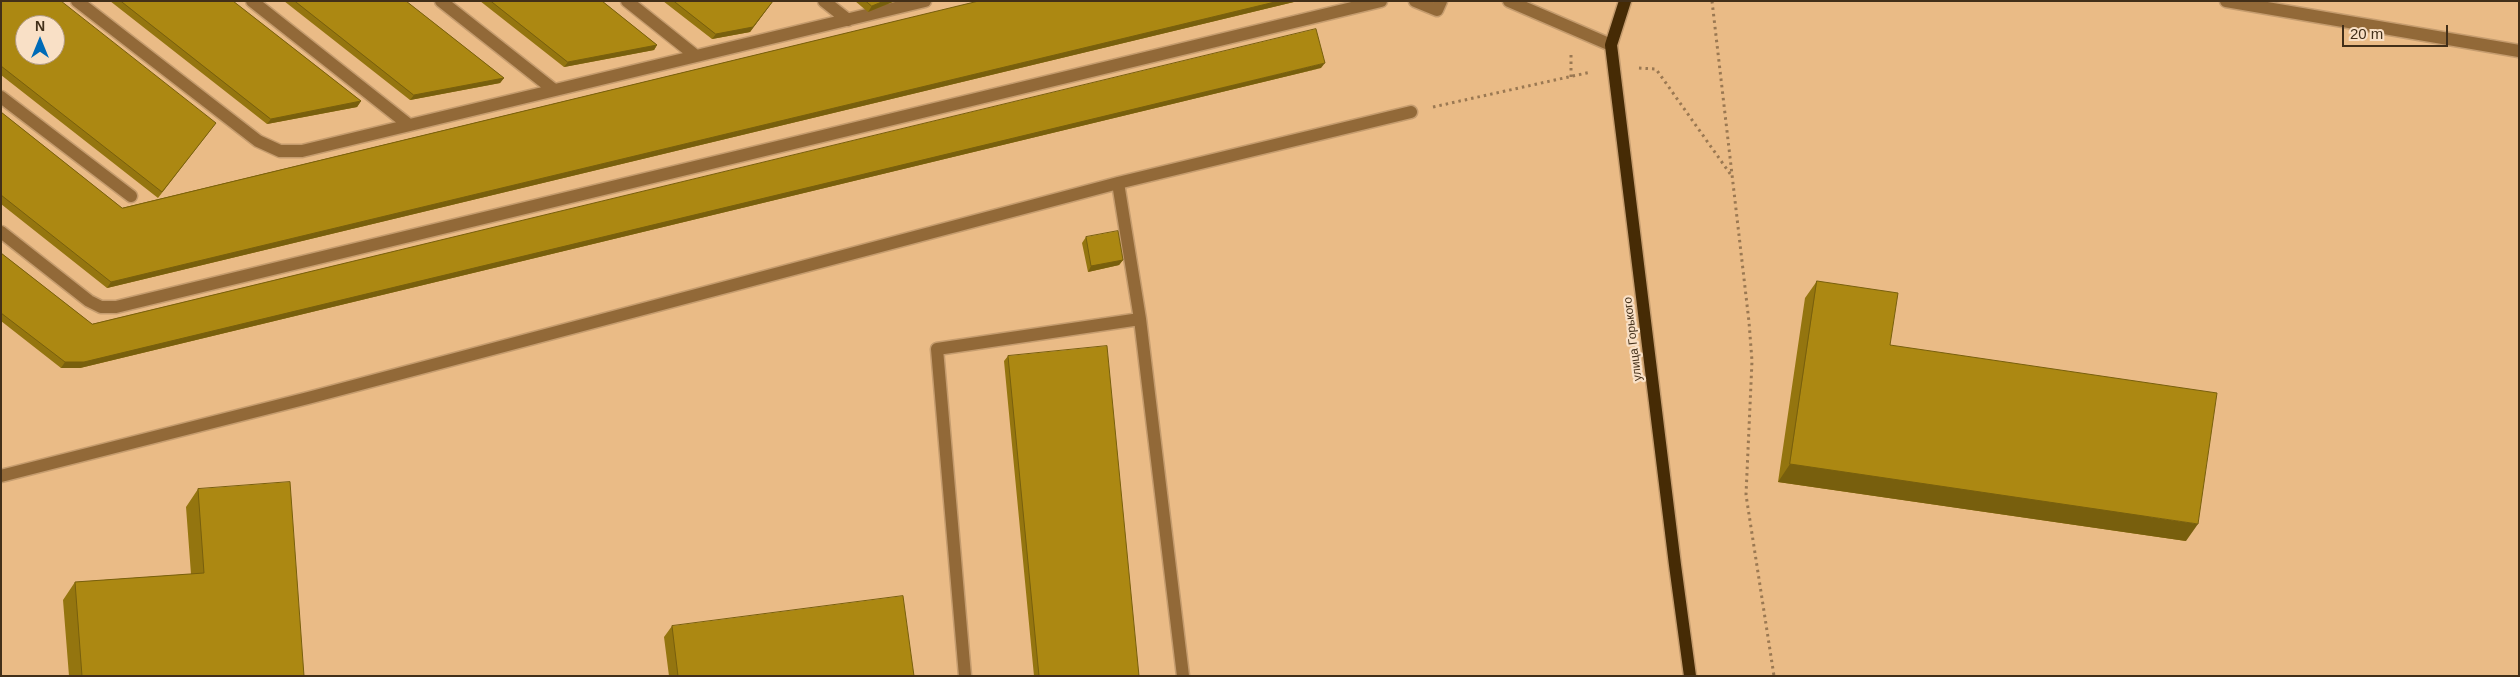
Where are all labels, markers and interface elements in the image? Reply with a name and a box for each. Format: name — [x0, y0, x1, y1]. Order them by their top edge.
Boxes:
north arrow — [15, 15, 65, 65]
scale bar — [2345, 15, 2451, 47]
text: N — [35, 18, 45, 34]
text: 20 m — [2350, 25, 2383, 42]
street label: улица Горького — [1621, 296, 1645, 382]

